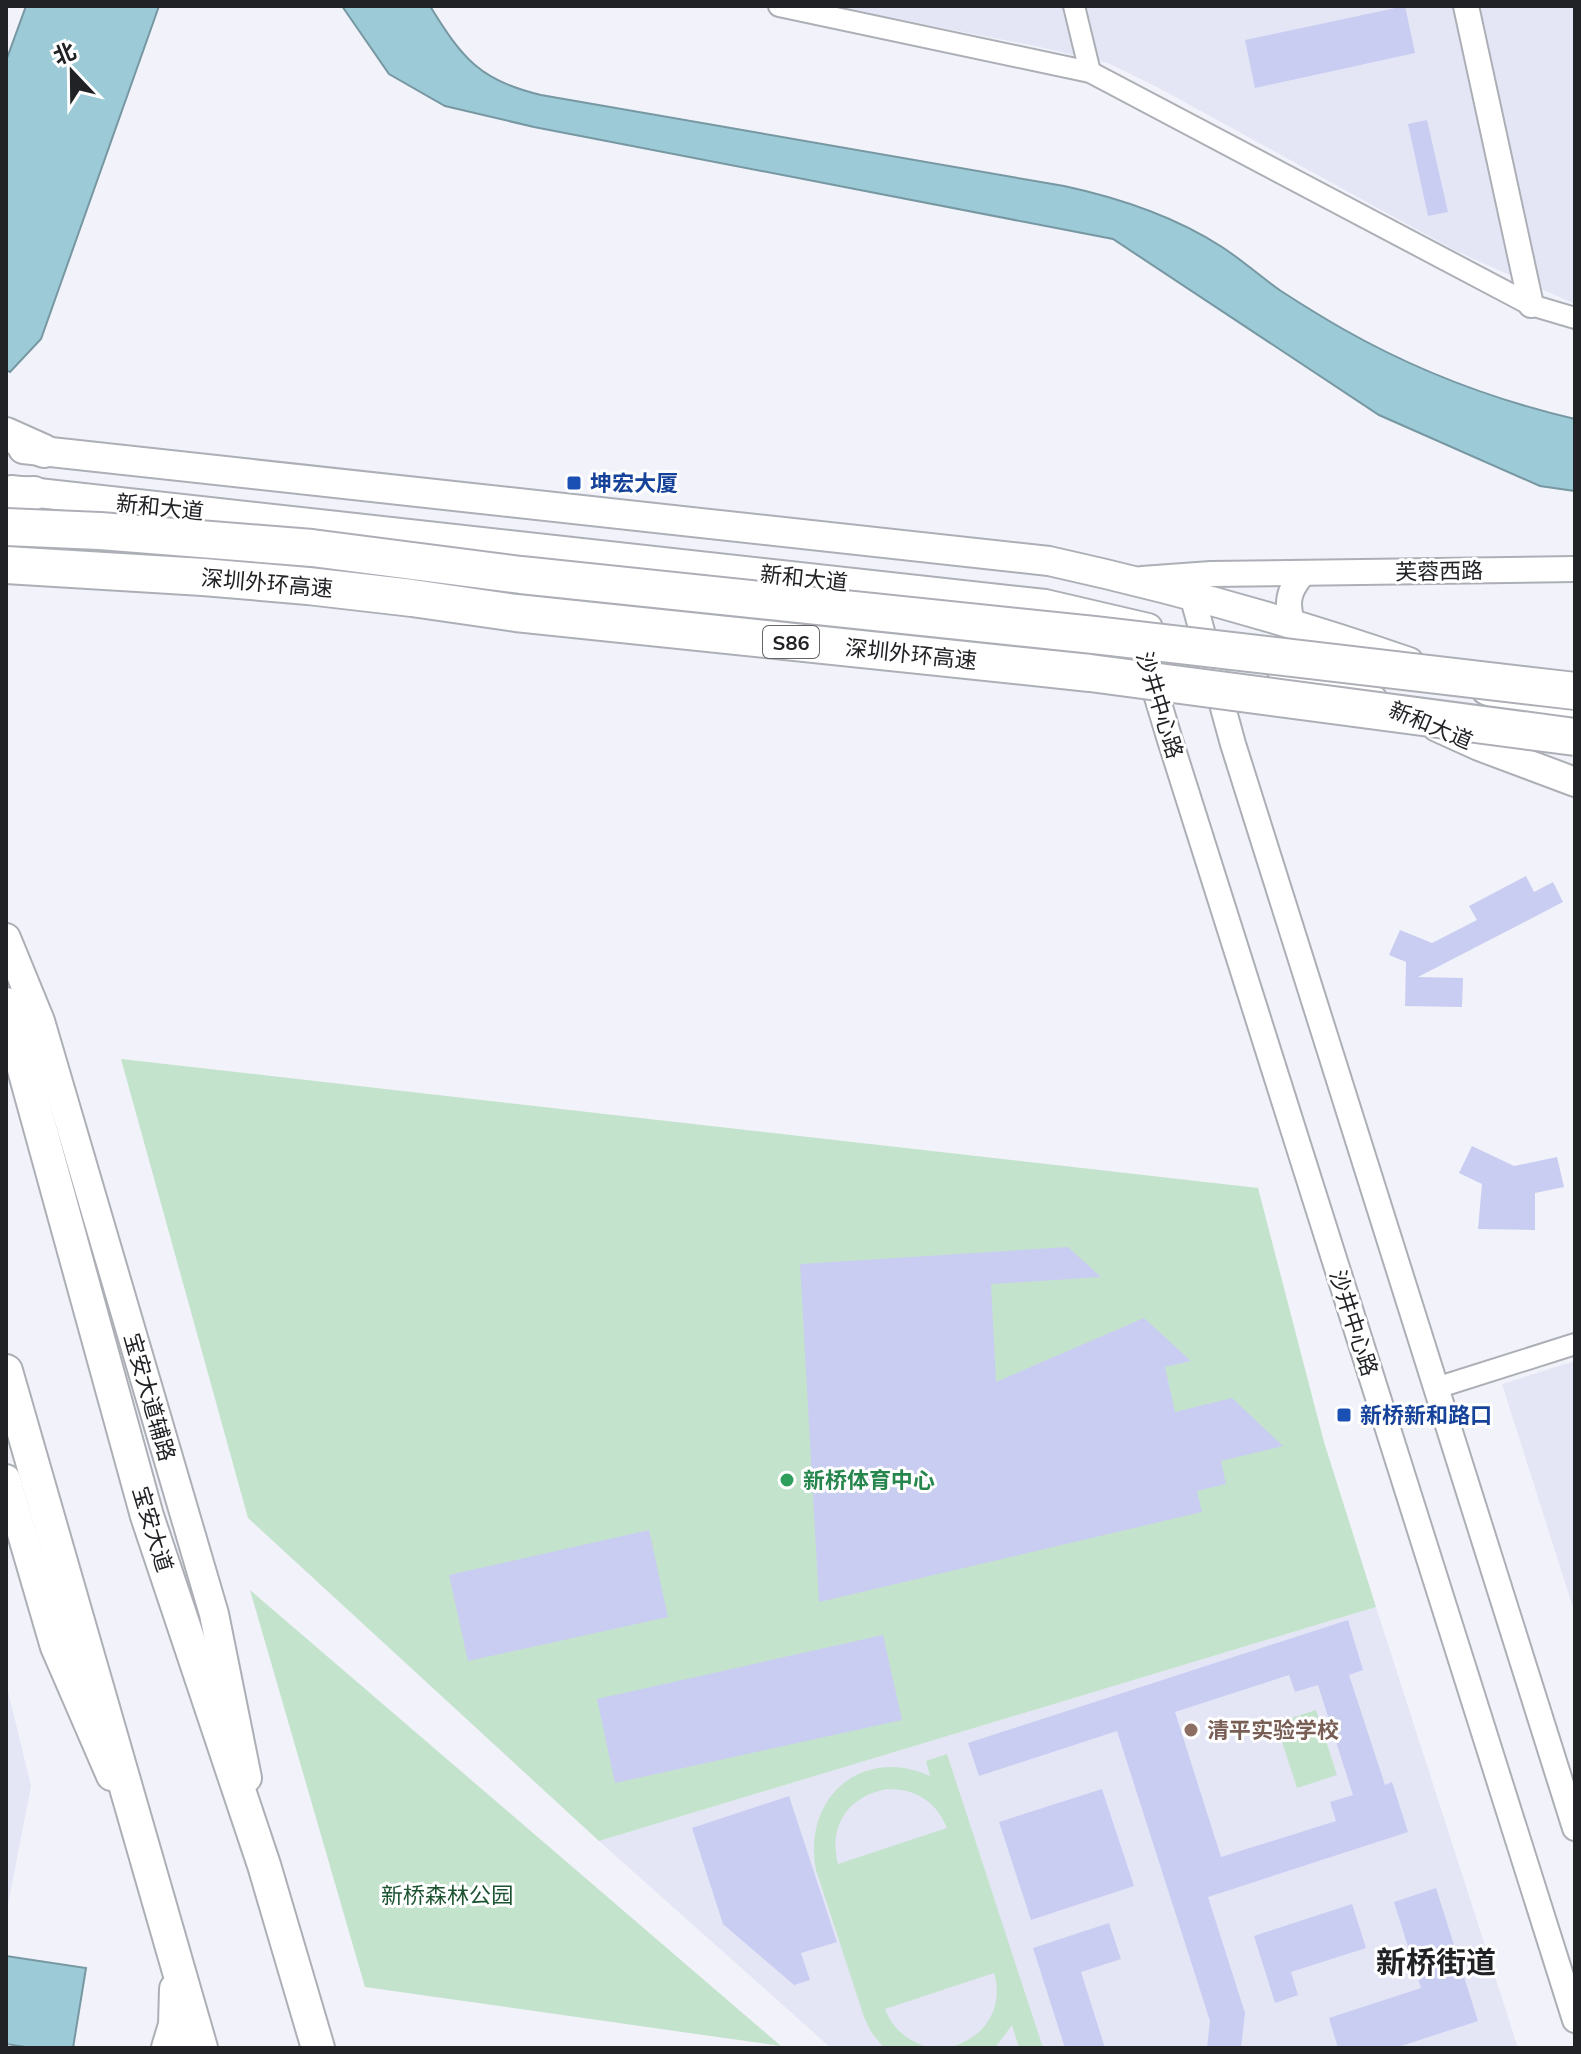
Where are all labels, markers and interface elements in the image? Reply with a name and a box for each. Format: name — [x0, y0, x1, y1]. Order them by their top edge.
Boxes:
north arrow — [32, 32, 112, 112]
text: 北 — [49, 36, 80, 71]
place label: 坤宏大厦 — [590, 469, 678, 497]
marker: 坤宏大厦 — [565, 474, 583, 492]
street label: 新和大道 — [115, 488, 205, 526]
street label: 芙蓉西路 — [1395, 556, 1483, 586]
street label: 新和大道 — [759, 559, 849, 597]
street label: 深圳外环高速 — [200, 563, 334, 603]
road number: S86 — [763, 626, 819, 658]
street label: 深圳外环高速 — [844, 633, 978, 675]
street label: 沙井中心路 — [1131, 648, 1189, 762]
street label: 新和大道 — [1385, 695, 1477, 755]
street label: 沙井中心路 — [1324, 1266, 1384, 1380]
street label: 宝安大道辅路 — [118, 1330, 182, 1464]
place label: 新桥新和路口 — [1360, 1401, 1492, 1429]
marker: 新桥新和路口 — [1335, 1406, 1353, 1424]
place label: 新桥体育中心 — [803, 1466, 935, 1494]
marker: 新桥体育中心 — [778, 1471, 796, 1489]
street label: 宝安大道 — [127, 1483, 179, 1575]
place label: 清平实验学校 — [1207, 1716, 1339, 1744]
marker: 清平实验学校 — [1182, 1721, 1200, 1739]
park label: 新桥森林公园 — [381, 1881, 513, 1909]
district label: 新桥街道 — [1376, 1943, 1496, 1981]

